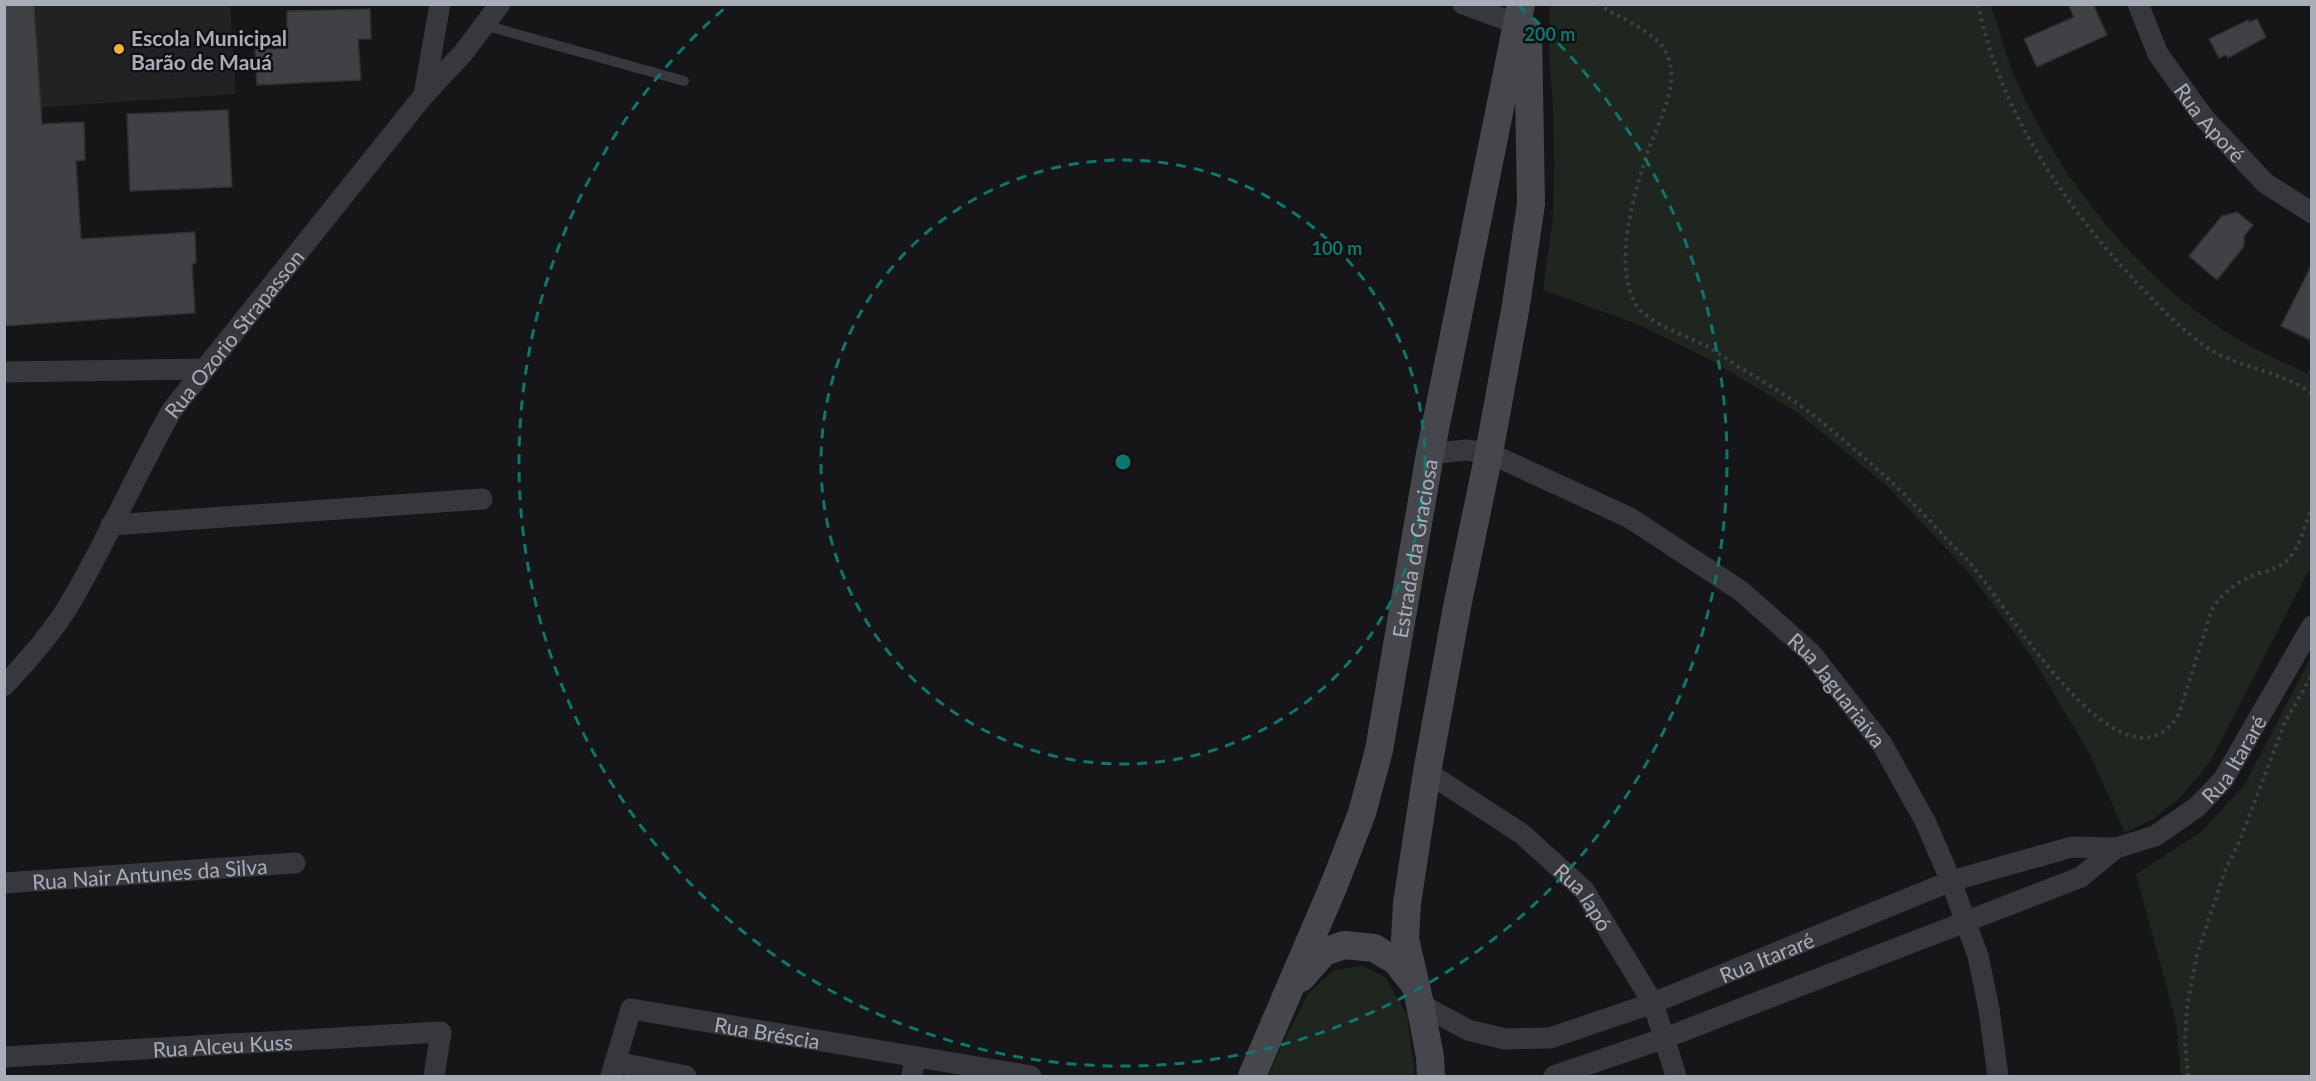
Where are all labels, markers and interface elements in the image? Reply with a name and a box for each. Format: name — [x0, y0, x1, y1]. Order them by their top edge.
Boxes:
text: 200 m — [1525, 23, 1575, 45]
place label: Escola Municipal Barão de Mauá — [131, 25, 287, 74]
marker: Escola Municipal Barão de Mauá — [112, 42, 126, 56]
street label: Rua Aporé — [2170, 78, 2251, 167]
text: 100 m — [1312, 237, 1362, 259]
street label: Rua Ozorio Strapasson — [159, 244, 308, 422]
centre of rings — [1113, 452, 1133, 472]
street label: Estrada da Graciosa — [1386, 457, 1441, 640]
street label: Rua Jaguariaíva — [1784, 627, 1892, 752]
street label: Rua Itararé — [2196, 710, 2271, 808]
street label: Rua Nair Antunes da Silva — [31, 852, 268, 894]
street label: Rua Iapó — [1550, 857, 1618, 935]
street label: Rua Itararé — [1715, 926, 1817, 987]
street label: Rua Bréscia — [713, 1011, 822, 1053]
street label: Rua Alceu Kuss — [152, 1028, 293, 1061]

